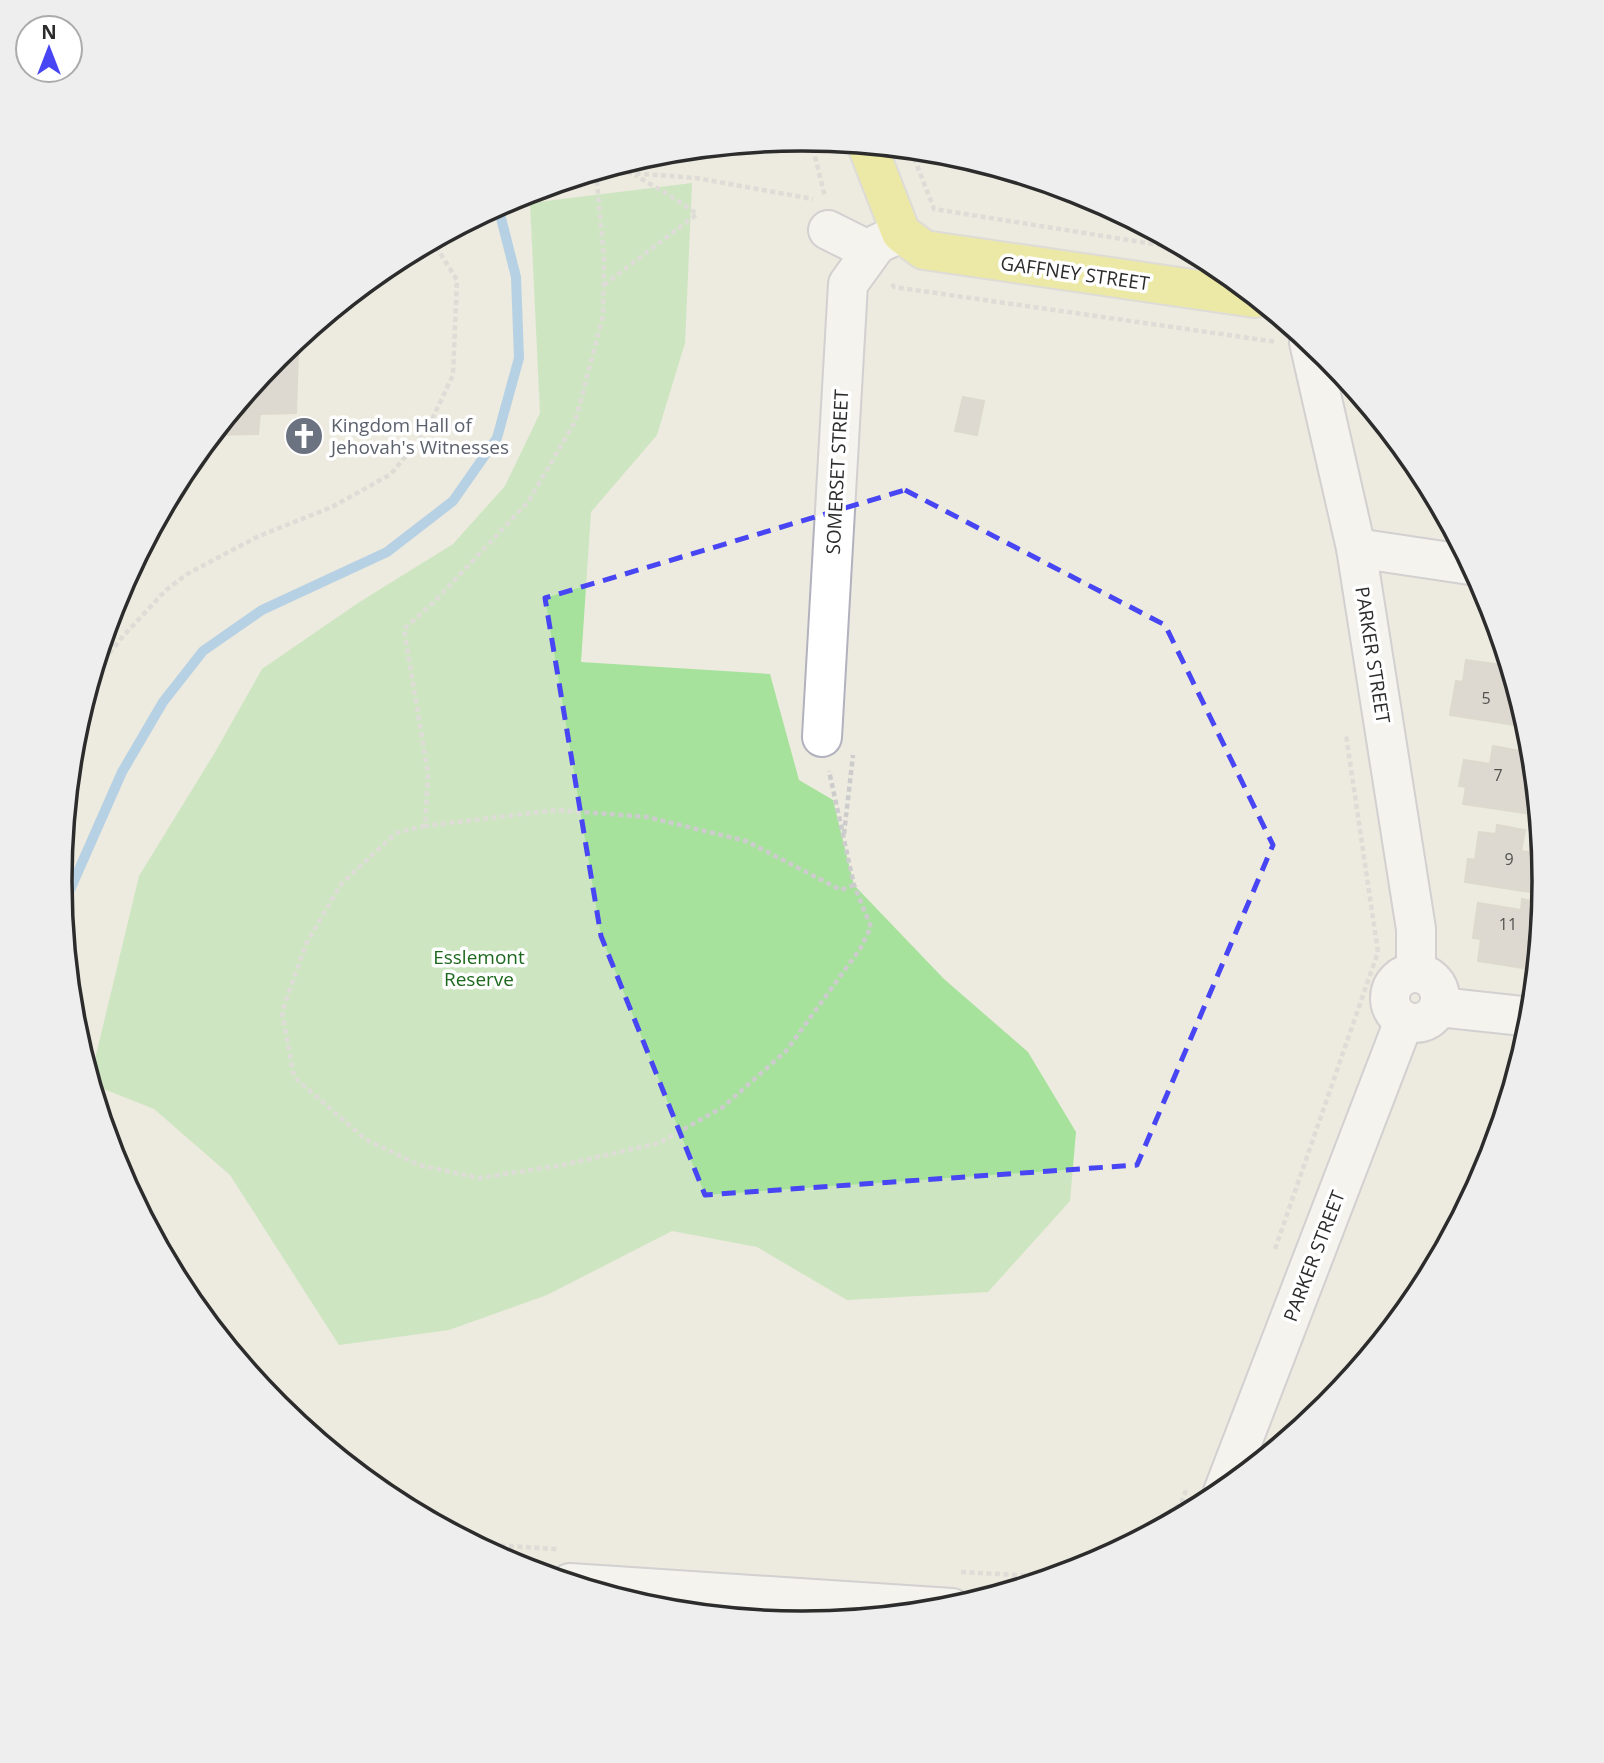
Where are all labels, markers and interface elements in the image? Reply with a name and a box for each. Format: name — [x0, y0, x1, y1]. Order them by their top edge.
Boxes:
north arrow — [14, 14, 84, 84]
text: N — [41, 19, 57, 45]
street label: GAFFNEY STREET — [999, 250, 1152, 296]
street label: SOMERSET STREET — [820, 388, 854, 555]
place label: Kingdom Hall of Jehovah's Witnesses — [329, 412, 509, 460]
church icon: Kingdom Hall of Jehovah's Witnesses — [283, 415, 325, 457]
street label: PARKER STREET — [1349, 585, 1397, 726]
house number: 5 — [1481, 687, 1491, 709]
house number: 7 — [1493, 764, 1503, 786]
house number: 9 — [1504, 848, 1514, 870]
house number: 11 — [1499, 913, 1517, 935]
park label: Esslemont Reserve — [433, 944, 525, 992]
street label: PARKER STREET — [1277, 1186, 1351, 1325]

